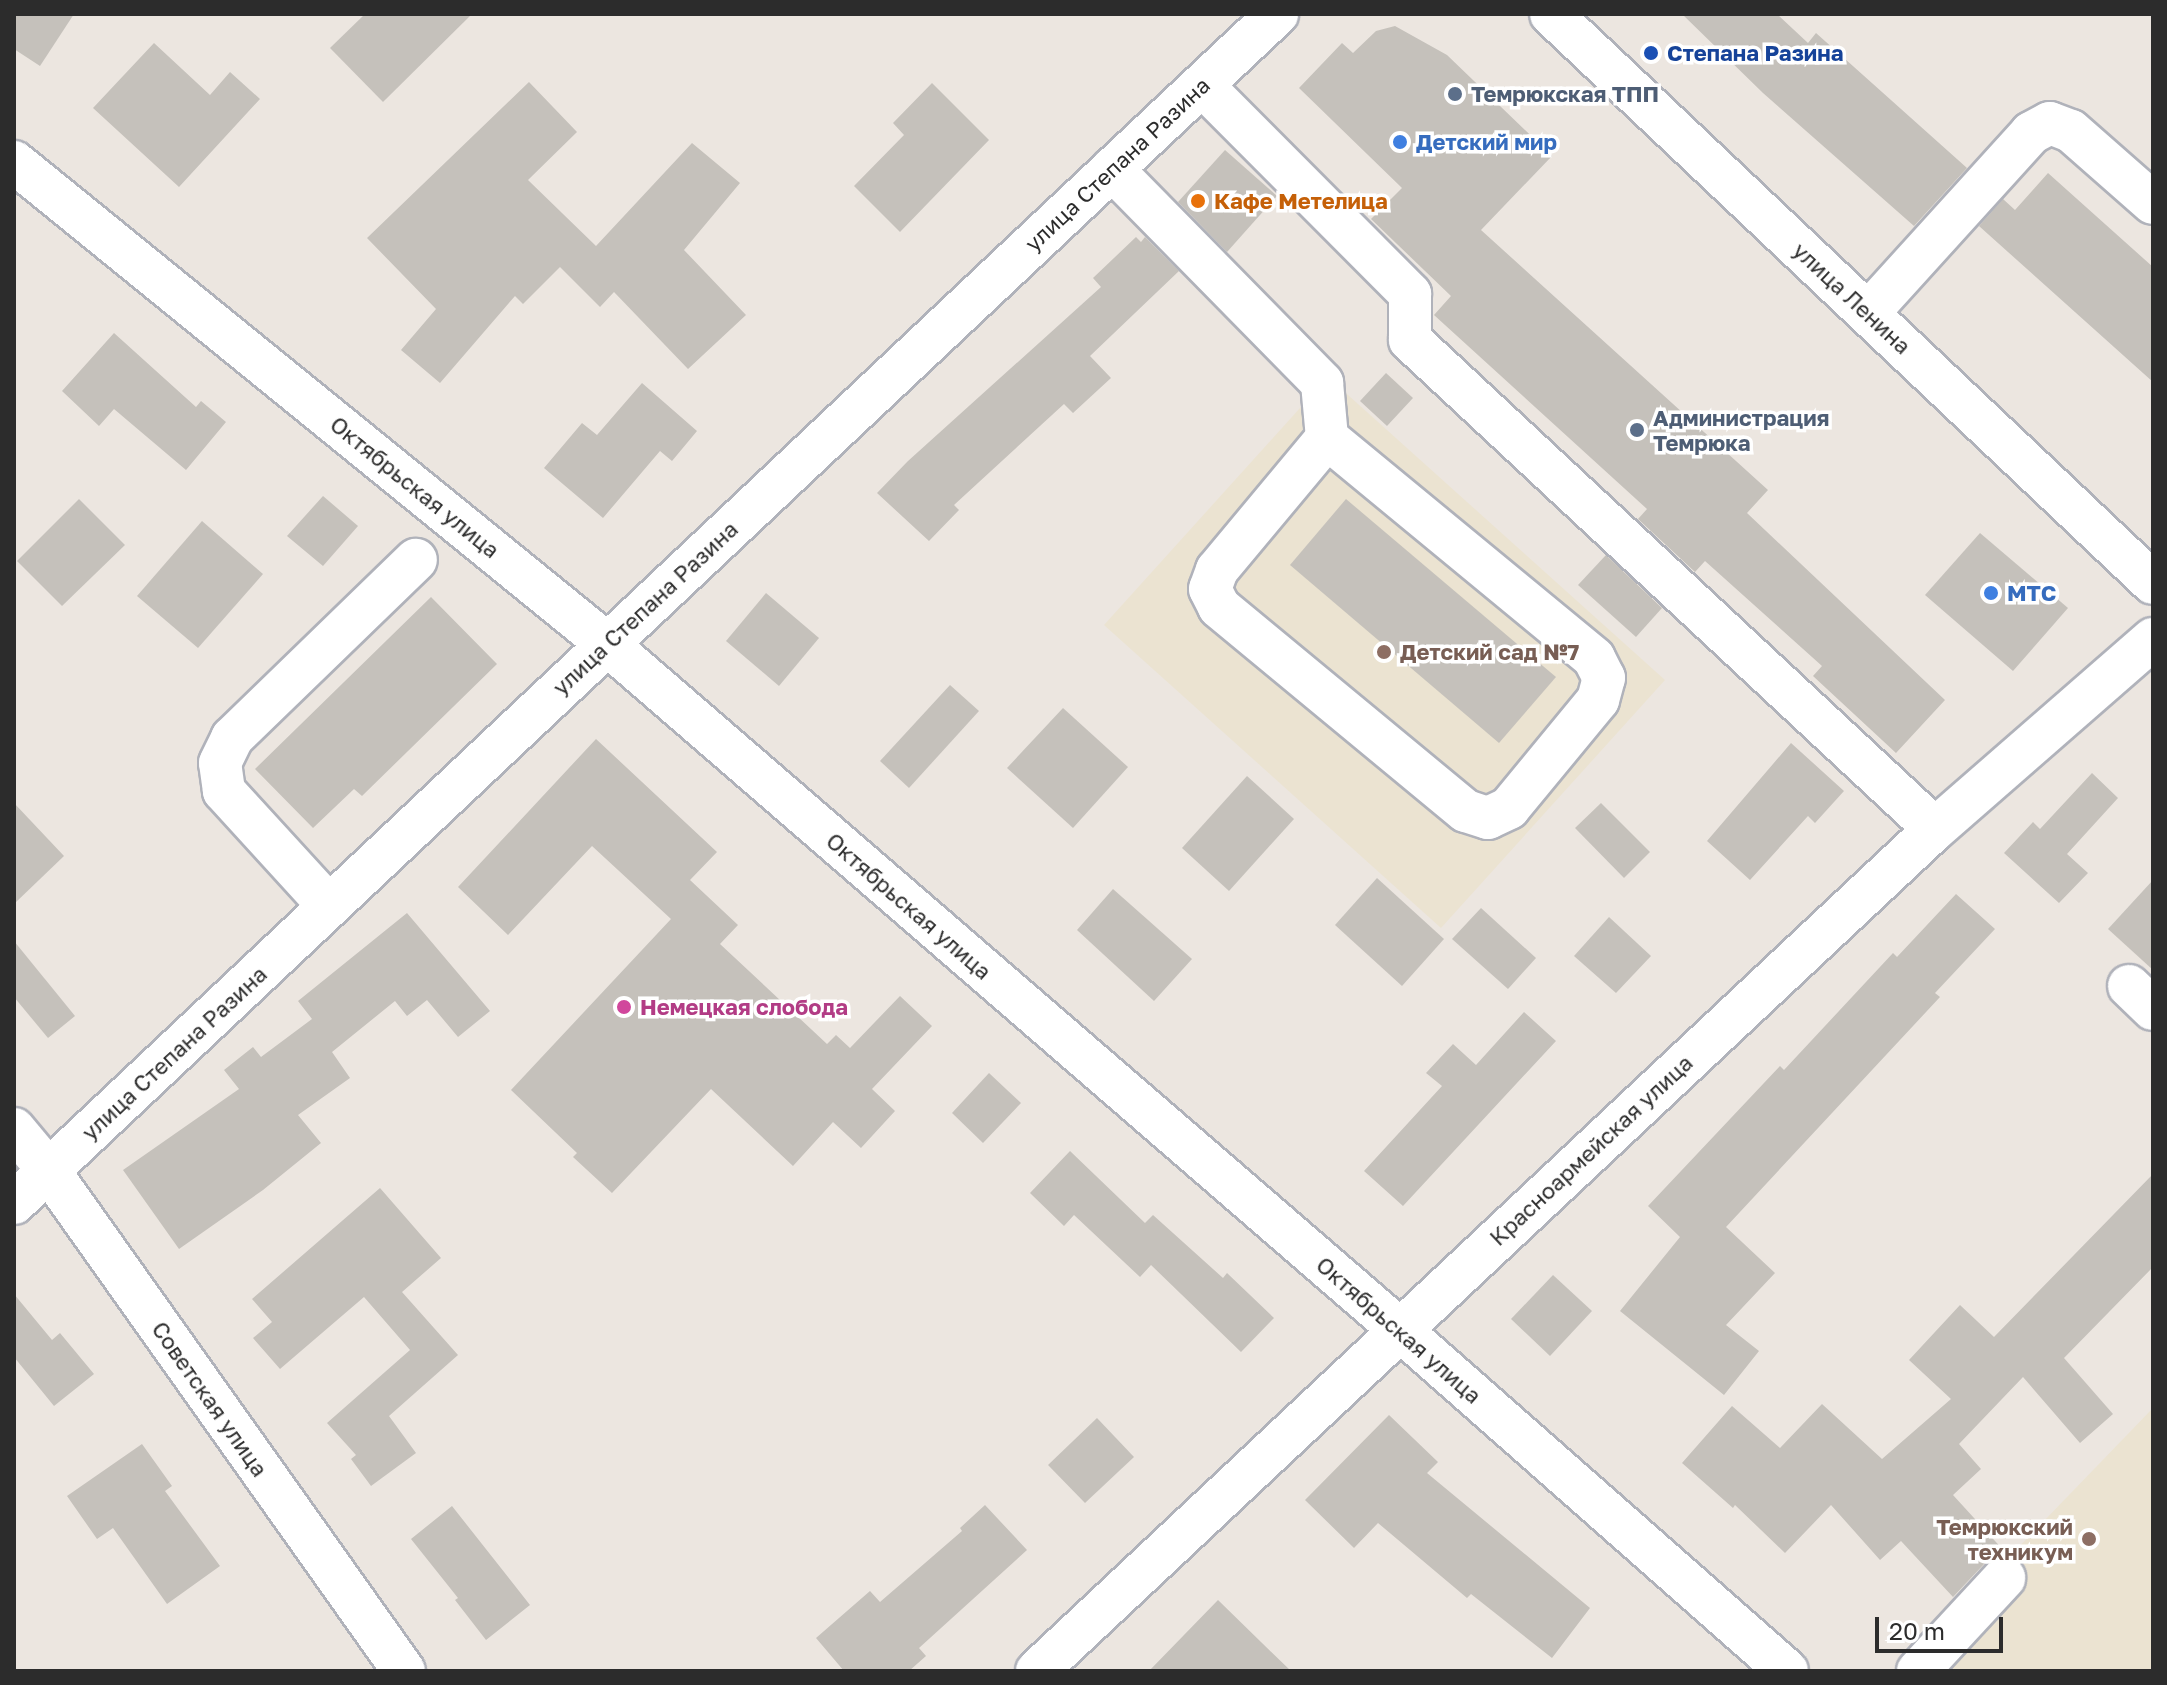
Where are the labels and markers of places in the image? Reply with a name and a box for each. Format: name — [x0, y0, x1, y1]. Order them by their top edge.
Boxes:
place label: Степана Разина — [1667, 40, 1843, 66]
marker: Степана Разина — [1642, 44, 1660, 62]
place label: Темрюкская ТПП — [1471, 81, 1659, 107]
marker: Темрюкская ТПП — [1446, 85, 1464, 103]
place label: Детский мир — [1416, 129, 1557, 155]
marker: Детский мир — [1391, 133, 1409, 151]
place label: Кафе Метелица — [1214, 188, 1388, 214]
marker: Кафе Метелица — [1189, 192, 1207, 210]
place label: Администрация Темрюка — [1653, 404, 1829, 456]
marker: Администрация Темрюка — [1628, 421, 1646, 439]
place label: МТС — [2007, 580, 2056, 606]
marker: МТС — [1982, 584, 2000, 602]
place label: Детский сад №7 — [1400, 639, 1579, 665]
marker: Детский сад №7 — [1375, 643, 1393, 661]
place label: Немецкая слобода — [640, 994, 848, 1020]
marker: Немецкая слобода — [615, 998, 633, 1016]
place label: Темрюкский техникум — [1936, 1513, 2073, 1564]
marker: Темрюкский техникум — [2080, 1530, 2098, 1548]

